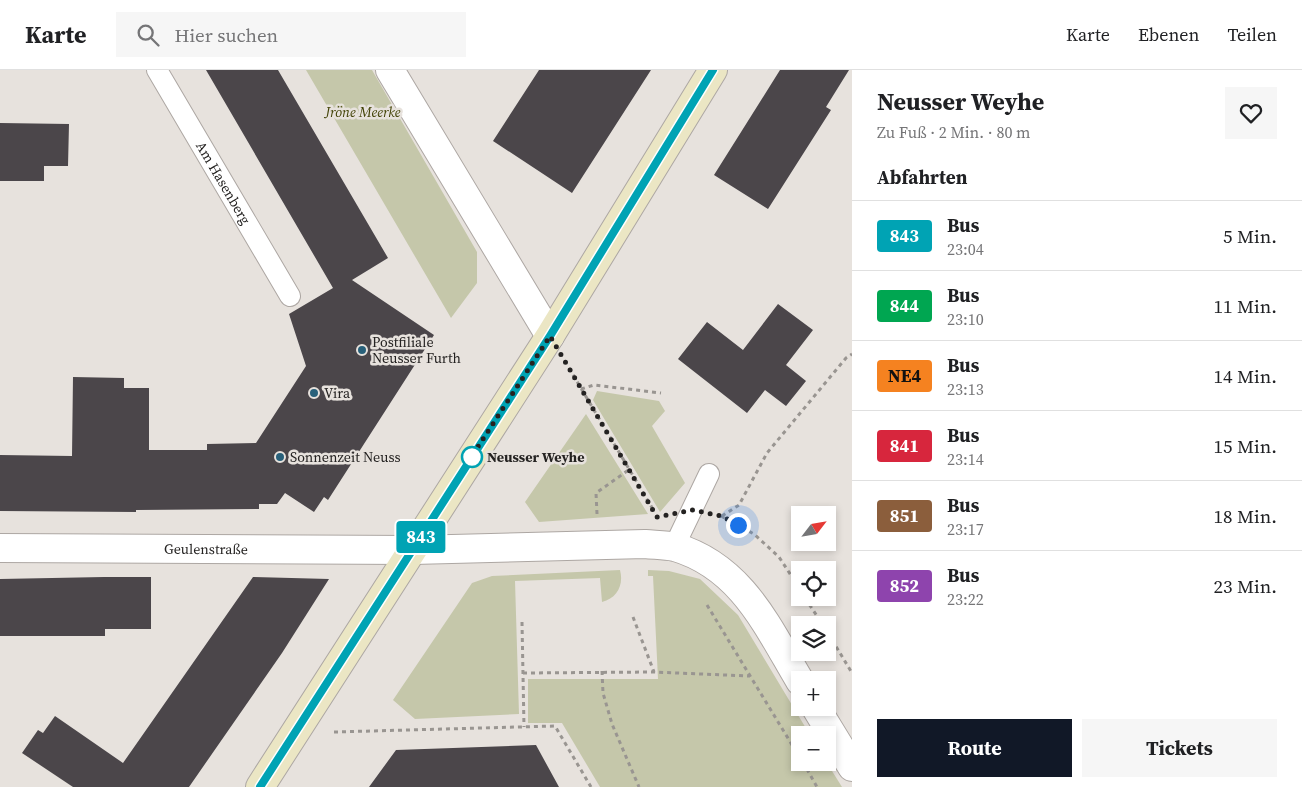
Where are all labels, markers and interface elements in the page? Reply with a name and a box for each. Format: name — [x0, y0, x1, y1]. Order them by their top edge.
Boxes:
search box — [116, 12, 466, 57]
text: Karte — [25, 18, 86, 51]
icon: search — [134, 21, 162, 49]
text: Hier suchen — [174, 22, 278, 48]
text: Karte — [1066, 22, 1110, 47]
text: Ebenen — [1138, 22, 1199, 47]
text: Teilen — [1227, 22, 1277, 47]
text: Neusser Weyhe — [877, 85, 1044, 118]
button: heart — [1225, 87, 1277, 139]
park label: Jröne Meerke — [324, 102, 401, 122]
text: Zu Fuß · 2 Min. · 80 m — [877, 121, 1031, 143]
street label: Am Hasenberg — [191, 138, 256, 228]
text: Abfahrten — [877, 164, 967, 190]
text: Bus — [947, 212, 979, 238]
text: 843 — [890, 223, 919, 248]
text: 5 Min. — [1223, 223, 1277, 249]
text: 23:04 — [947, 238, 984, 260]
text: Bus — [947, 282, 979, 308]
text: 844 — [890, 293, 919, 318]
text: 11 Min. — [1214, 293, 1277, 319]
text: 23:10 — [947, 308, 984, 330]
place label: Postfiliale Neusser Furth — [372, 332, 461, 368]
marker: Postfiliale Neusser Furth — [356, 344, 368, 356]
text: Bus — [947, 352, 979, 378]
text: NE4 — [888, 363, 921, 388]
text: 14 Min. — [1214, 363, 1277, 389]
text: 23:13 — [947, 378, 984, 400]
place label: Vira — [324, 383, 351, 403]
marker: Vira — [308, 387, 320, 399]
text: Bus — [947, 422, 979, 448]
text: 841 — [890, 433, 919, 458]
text: 15 Min. — [1214, 433, 1277, 459]
marker: Neusser Weyhe — [461, 446, 483, 468]
place label: Sonnenzeit Neuss — [290, 447, 401, 467]
place label: Neusser Weyhe — [487, 447, 585, 467]
text: 23:14 — [947, 448, 984, 470]
marker: Sonnenzeit Neuss — [274, 451, 286, 463]
text: Bus — [947, 492, 979, 518]
text: 851 — [890, 503, 919, 528]
text: 18 Min. — [1214, 503, 1277, 529]
north arrow — [791, 506, 836, 551]
map controls — [791, 506, 836, 771]
your location — [726, 513, 751, 538]
text: 23:17 — [947, 518, 984, 540]
line badge: 843 — [392, 521, 450, 553]
text: 843 — [406, 524, 436, 549]
street label: Geulenstraße — [164, 539, 248, 559]
button: locate — [791, 561, 836, 606]
text: Bus — [947, 562, 979, 588]
text: 852 — [890, 573, 919, 598]
text: 23 Min. — [1214, 573, 1277, 599]
text: 23:22 — [947, 588, 984, 610]
button: layers — [791, 616, 836, 661]
button: + — [791, 671, 836, 716]
button: Route — [877, 719, 1072, 777]
button: Tickets — [1082, 719, 1277, 777]
button: − — [791, 726, 836, 771]

